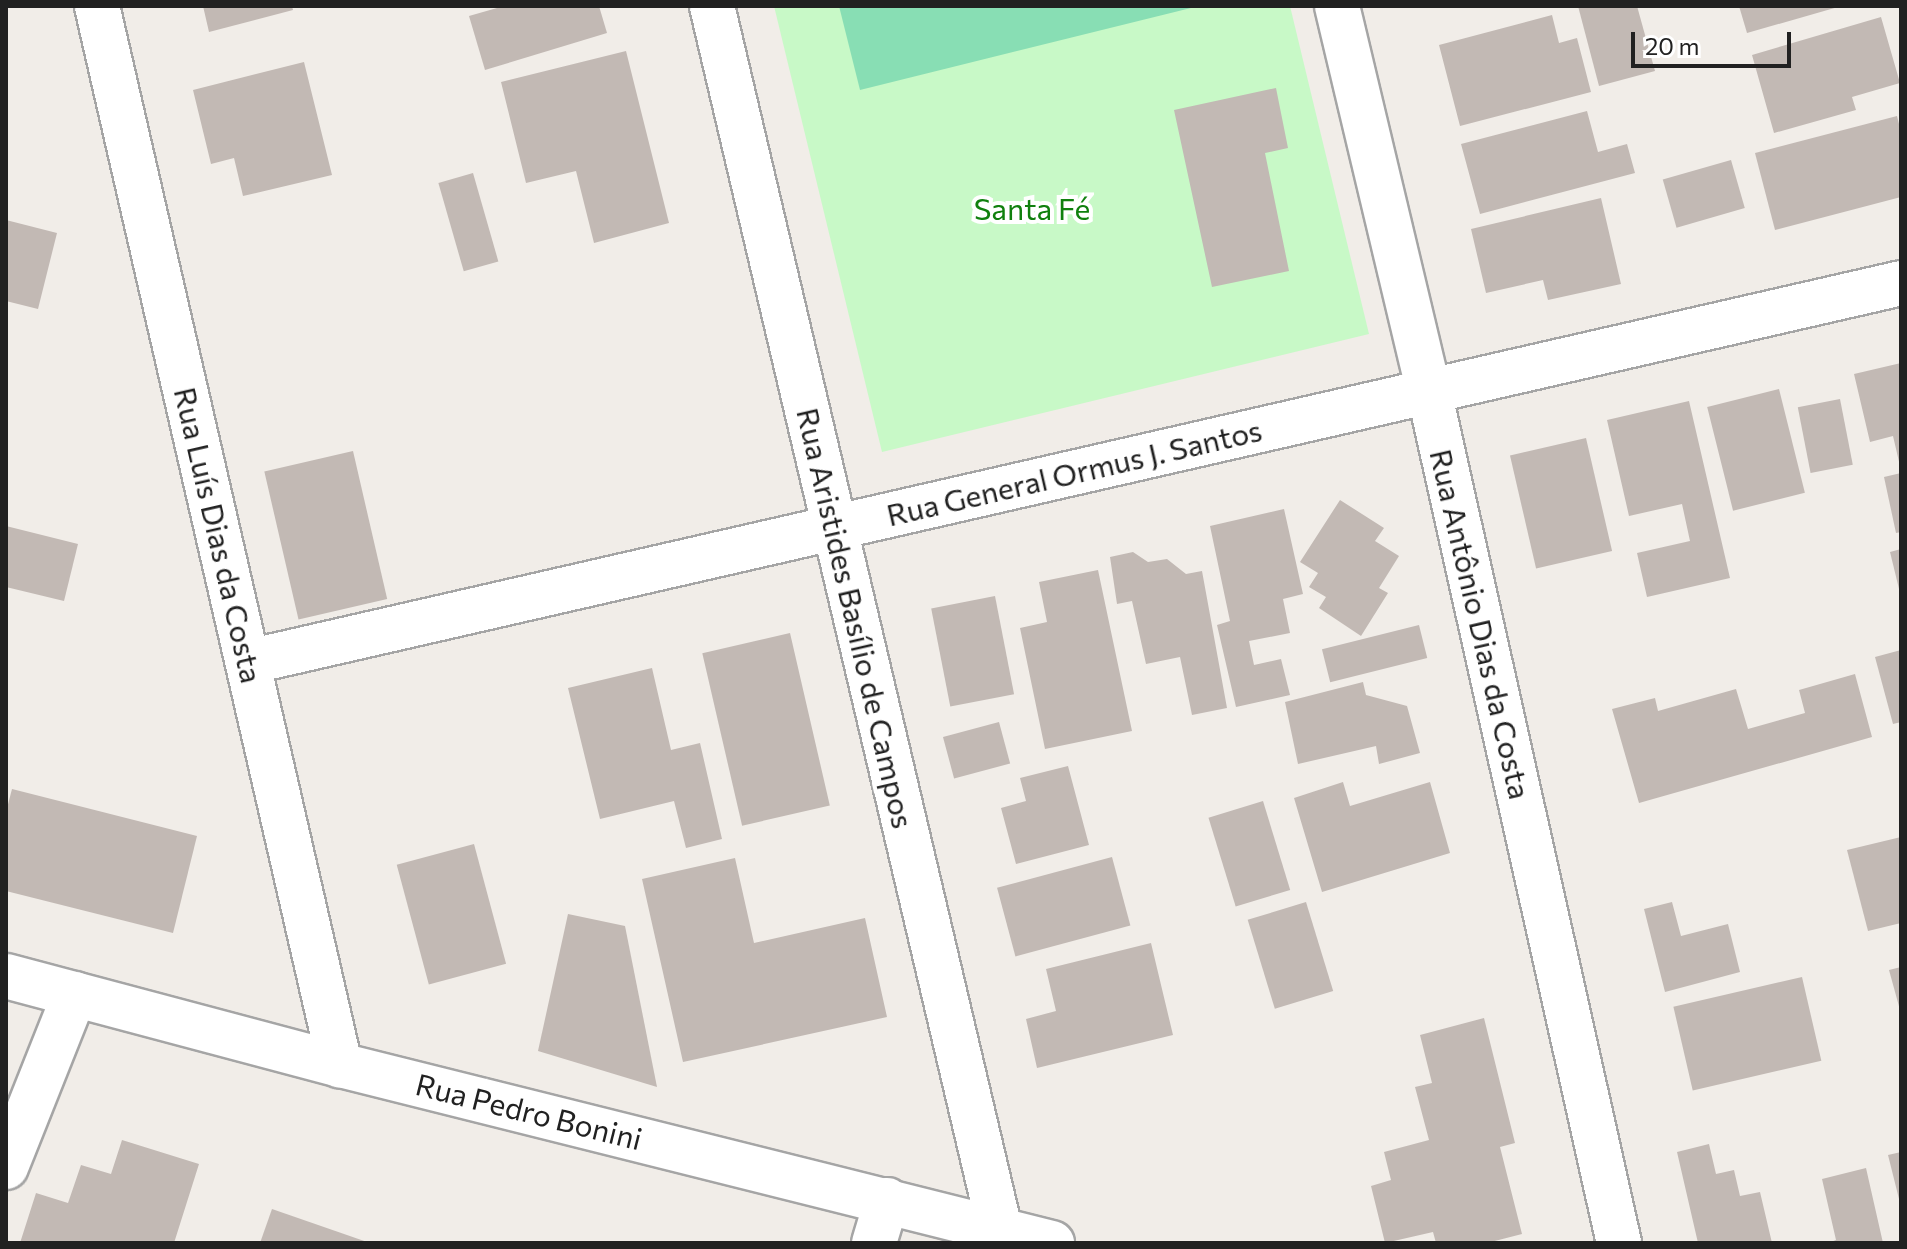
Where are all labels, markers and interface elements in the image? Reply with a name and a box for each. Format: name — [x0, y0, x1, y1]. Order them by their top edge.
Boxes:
scale bar — [1635, 16, 1795, 66]
text: 20 m — [1645, 31, 1699, 60]
park label: Santa Fé — [974, 190, 1090, 226]
street label: Rua Luís Dias da Costa — [167, 384, 271, 686]
street label: Rua Aristides Basílio de Campos — [790, 404, 922, 832]
street label: Rua General Ormus J. Santos — [883, 411, 1265, 533]
street label: Rua Antônio Dias da Costa — [1423, 446, 1539, 802]
street label: Rua Pedro Bonini — [412, 1065, 646, 1157]

